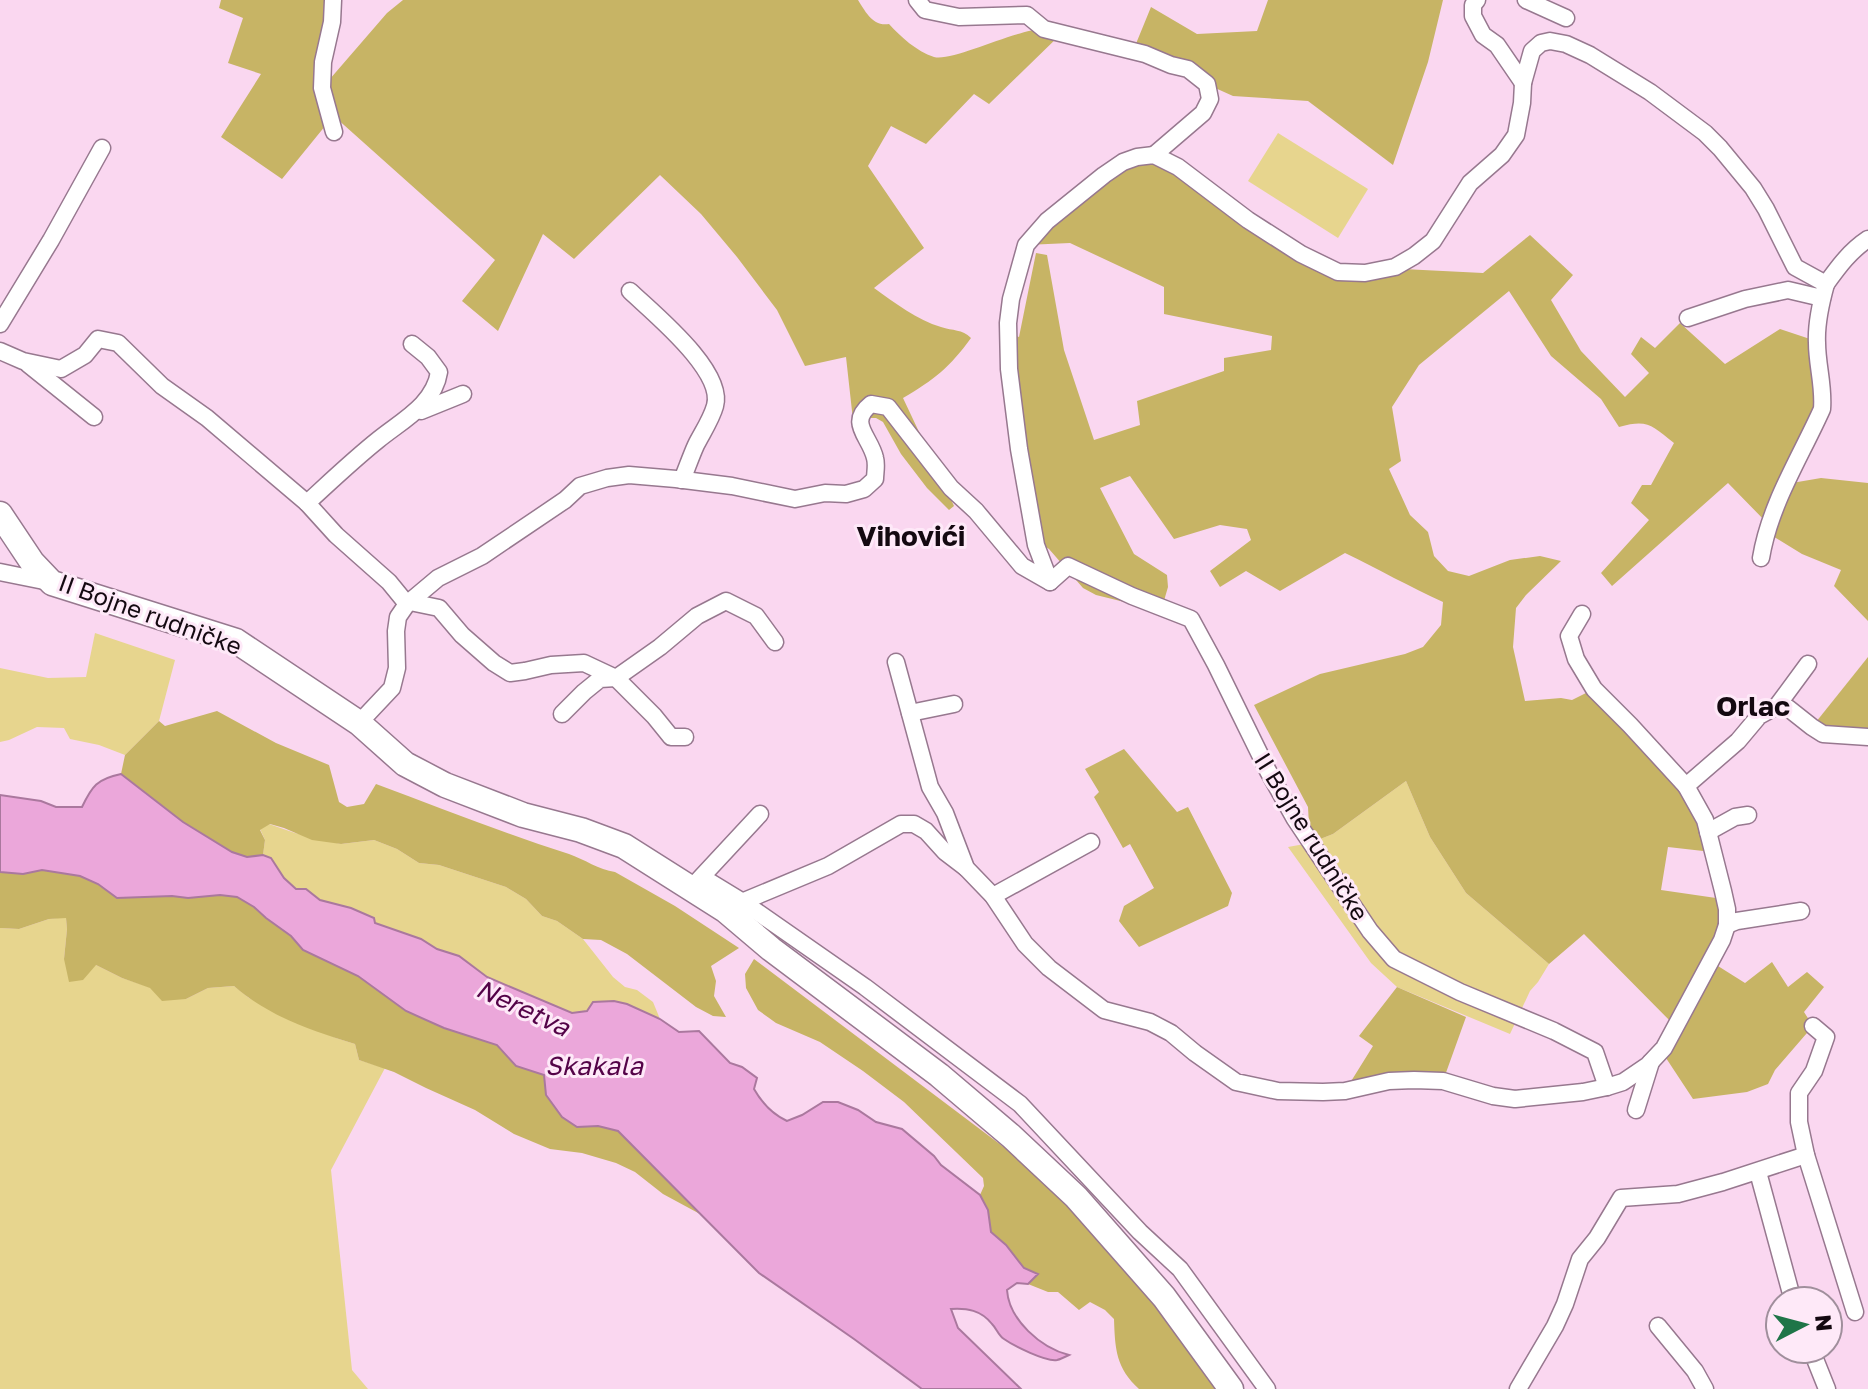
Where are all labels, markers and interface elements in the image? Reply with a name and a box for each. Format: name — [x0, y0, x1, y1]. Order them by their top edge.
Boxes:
district label: Vihovići — [857, 519, 965, 552]
street label: II Bojne rudničke — [55, 567, 246, 660]
district label: Orlac — [1716, 689, 1790, 722]
street label: II Bojne rudničke — [1249, 747, 1376, 926]
water label: Neretva — [472, 973, 576, 1043]
water label: Skakala — [545, 1050, 644, 1081]
north arrow — [1764, 1285, 1844, 1365]
text: N — [1810, 1313, 1839, 1333]

